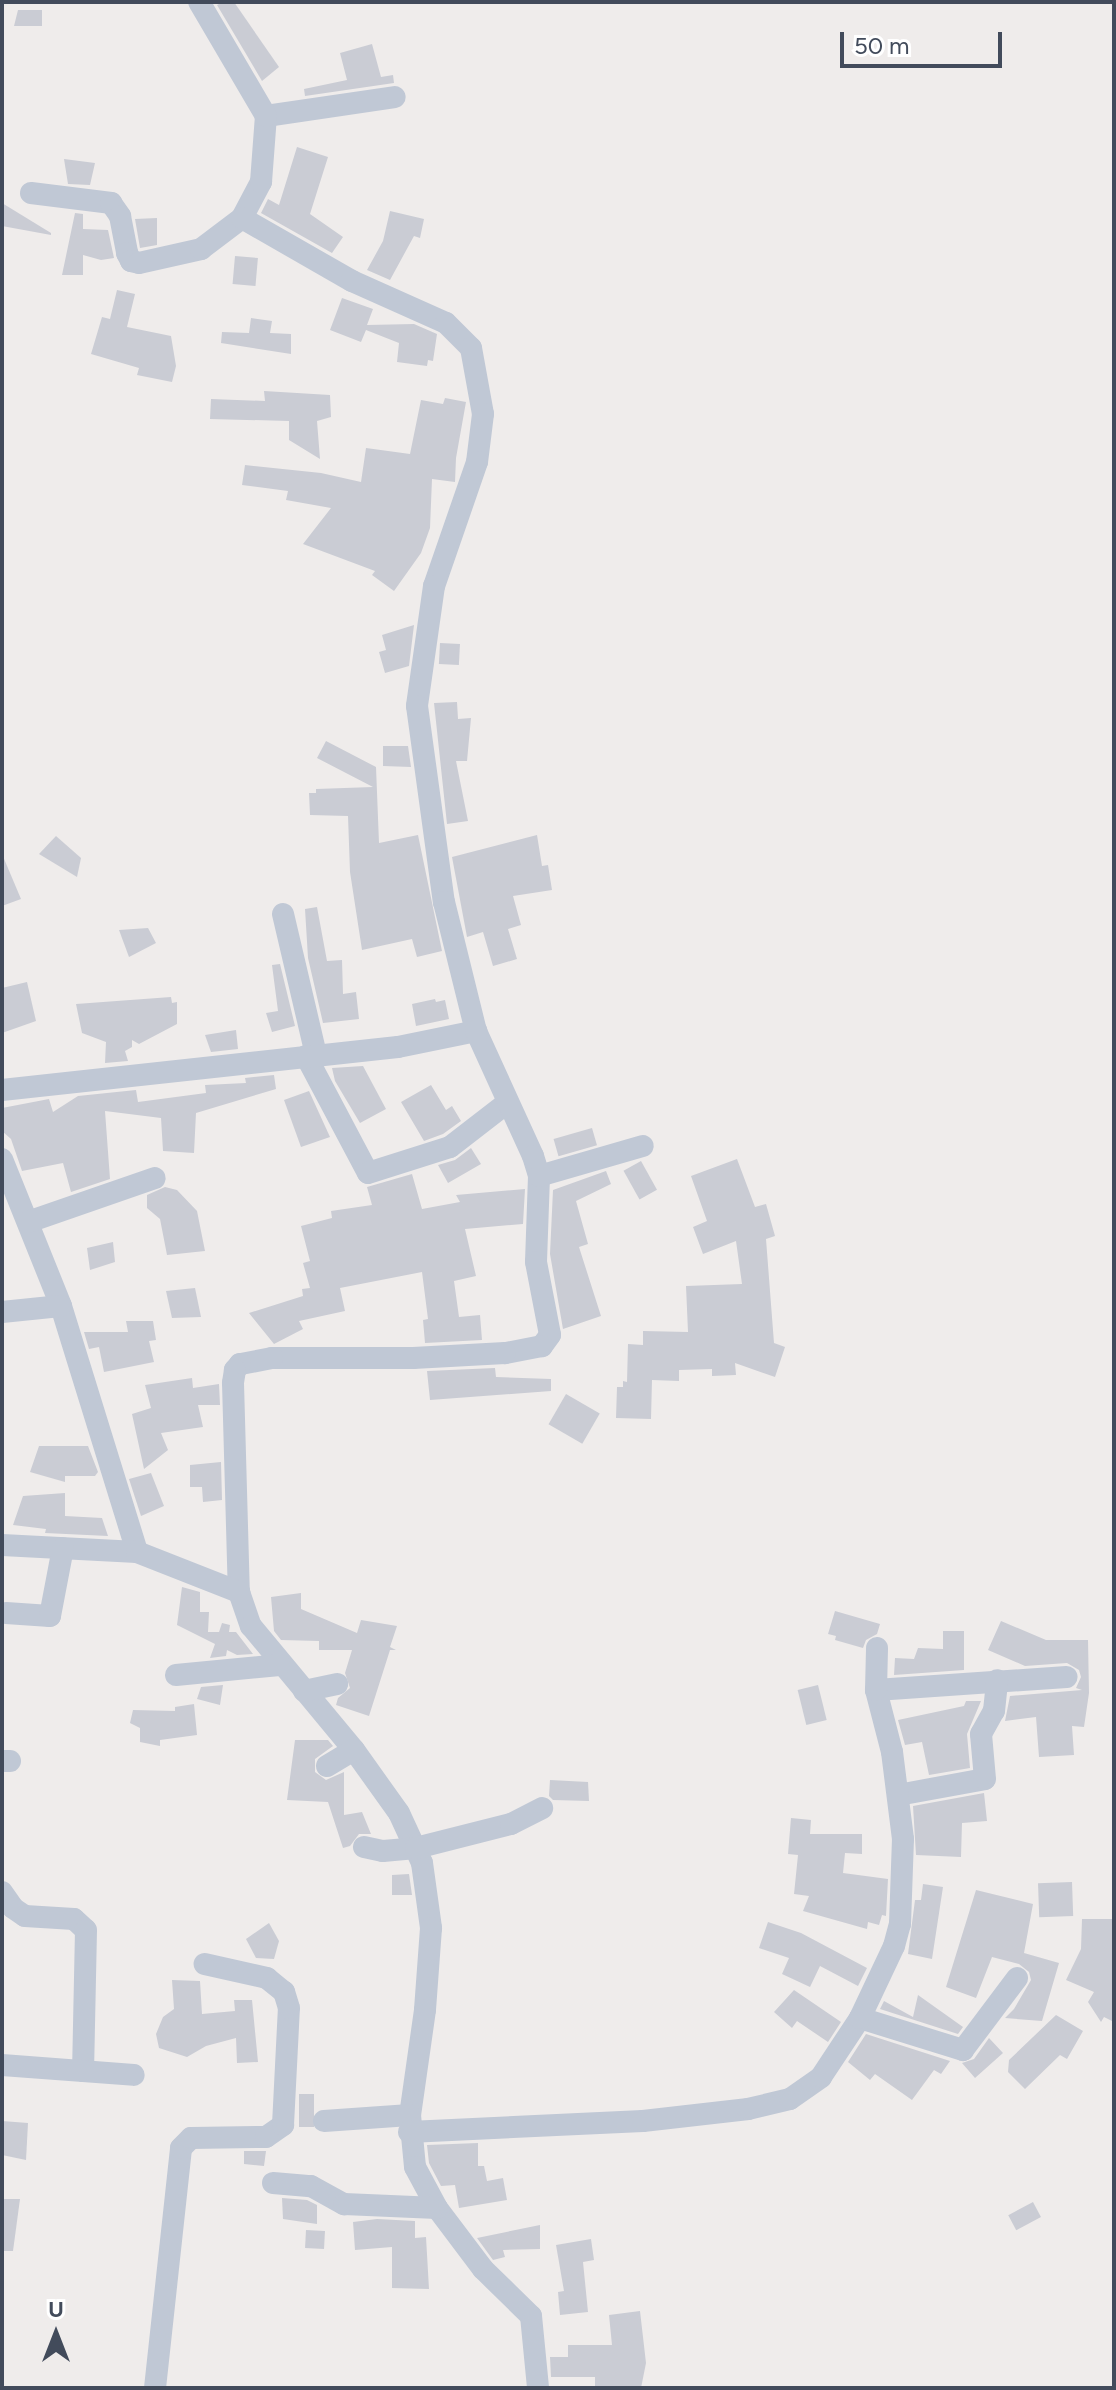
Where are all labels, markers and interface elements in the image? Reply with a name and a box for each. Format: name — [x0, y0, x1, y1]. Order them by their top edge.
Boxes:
scale bar — [844, 16, 1006, 66]
text: 50 m — [854, 31, 910, 60]
north arrow — [16, 2294, 96, 2374]
text: U — [48, 2296, 64, 2323]

